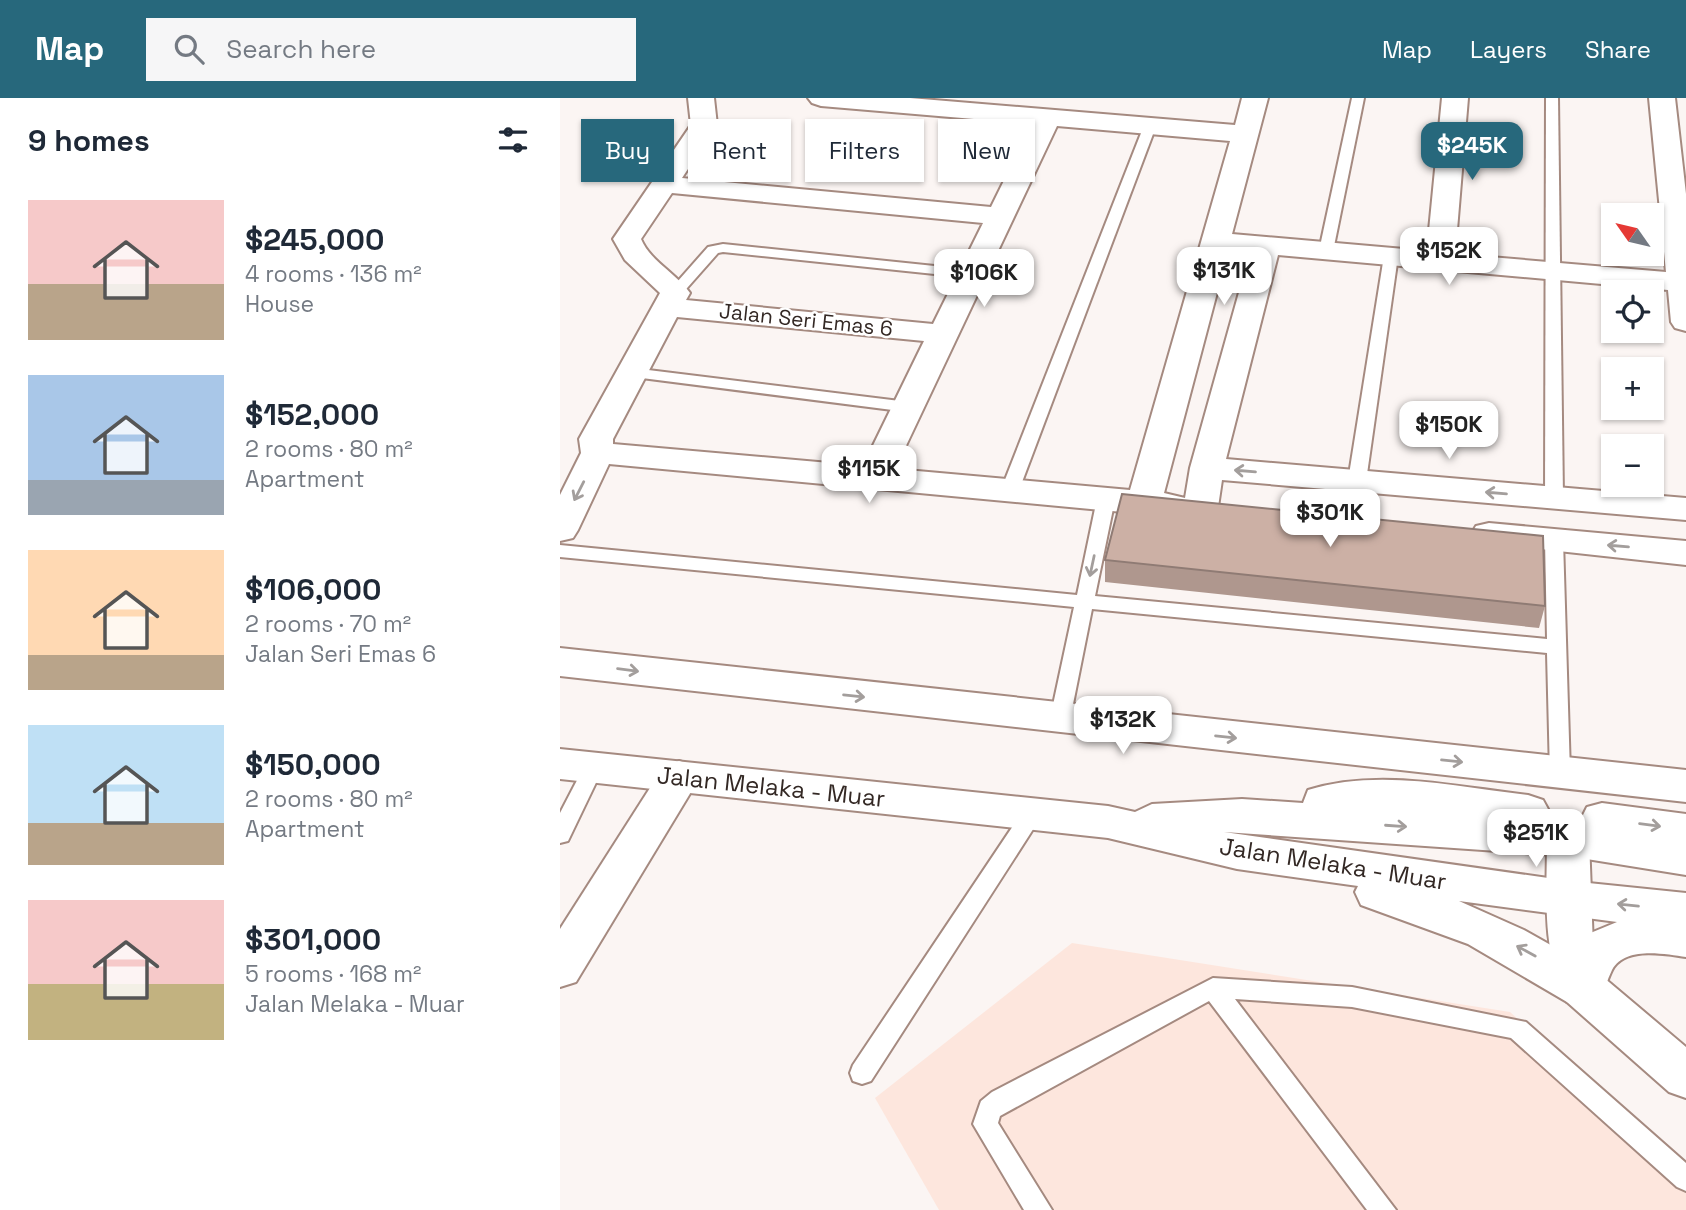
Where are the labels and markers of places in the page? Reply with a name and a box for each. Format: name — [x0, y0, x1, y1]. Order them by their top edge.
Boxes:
pin: $245K — [1423, 122, 1521, 182]
pin: $152K — [1400, 228, 1498, 287]
pin: $131K — [1175, 248, 1273, 307]
pin: $106K — [935, 250, 1033, 309]
pin: $150K — [1400, 402, 1498, 461]
pin: $115K — [820, 446, 918, 505]
pin: $301K — [1281, 490, 1379, 549]
pin: $132K — [1074, 696, 1172, 756]
pin: $251K — [1487, 810, 1585, 869]

